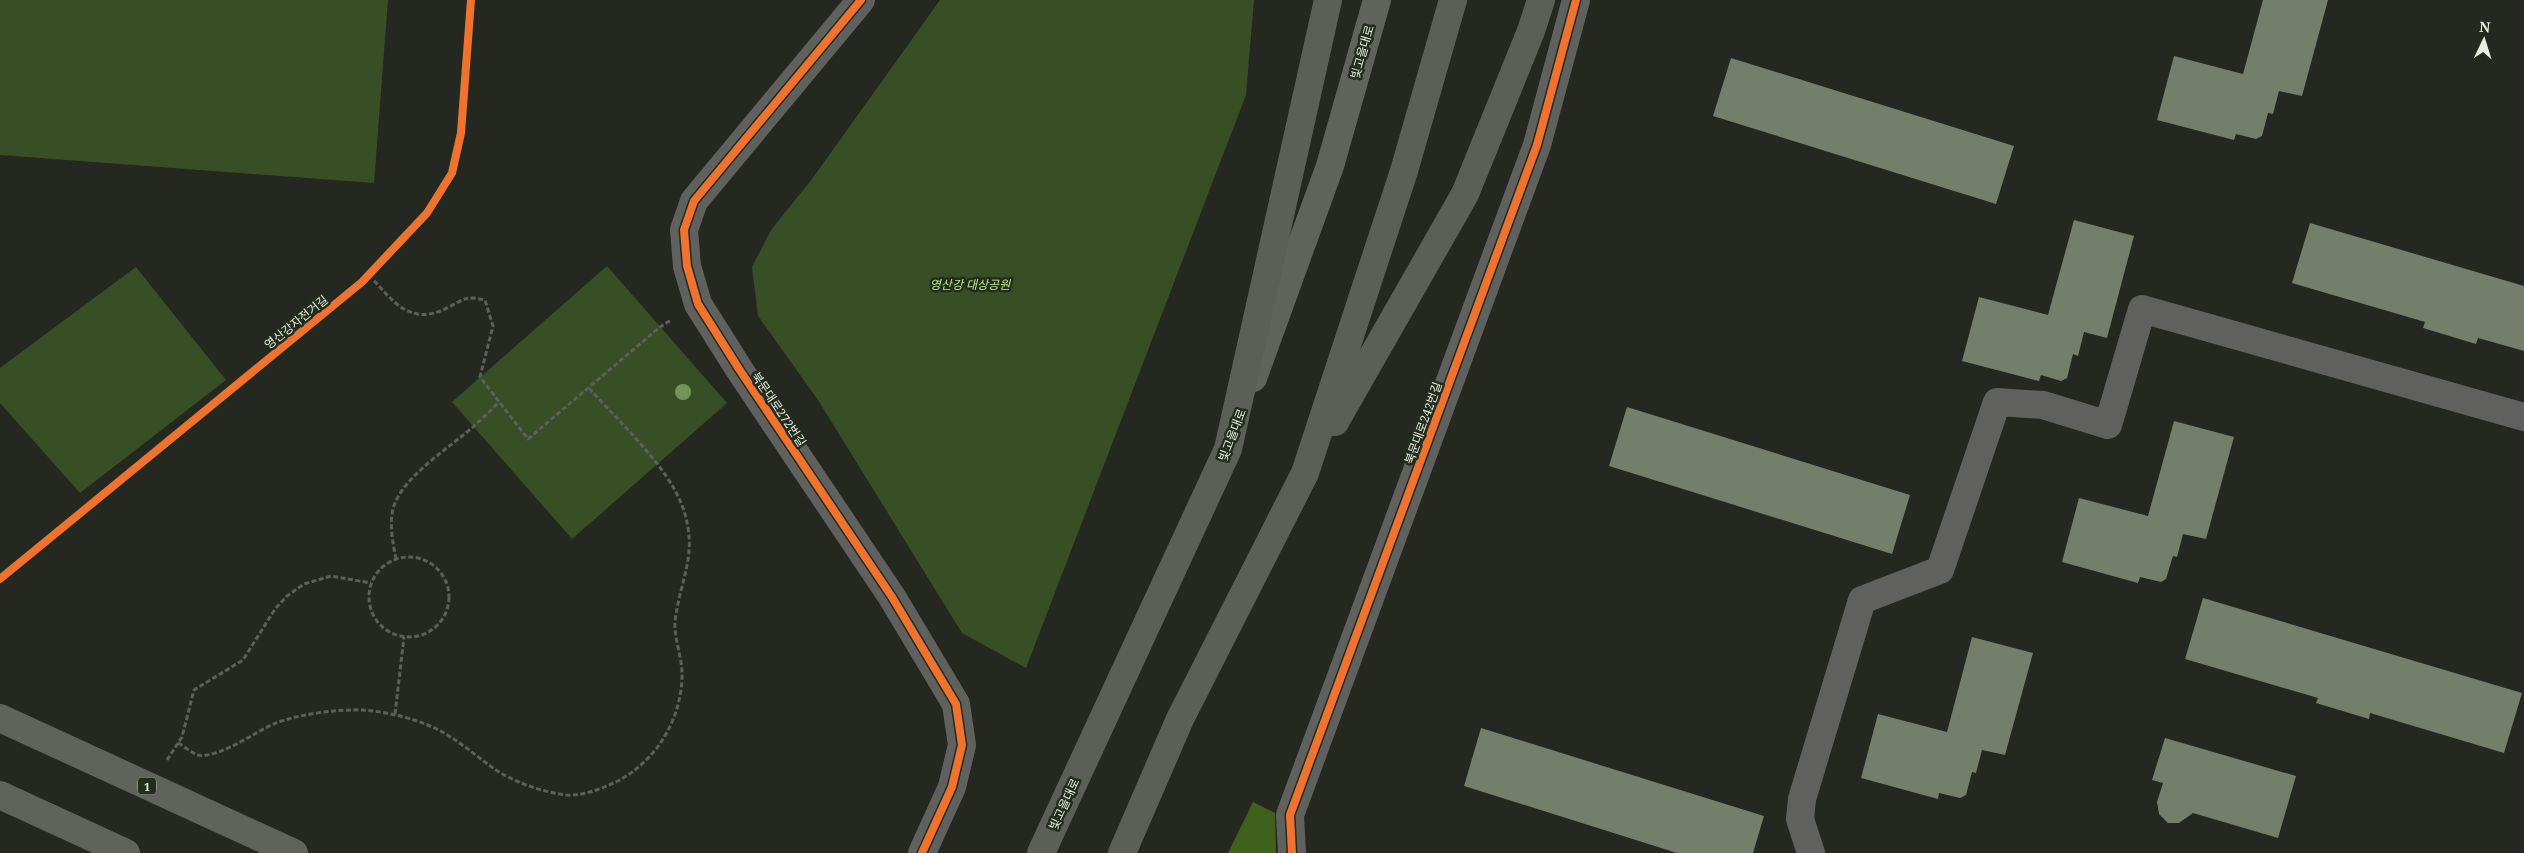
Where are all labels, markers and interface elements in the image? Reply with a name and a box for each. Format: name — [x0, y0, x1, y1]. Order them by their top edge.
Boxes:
north arrow — [2459, 15, 2509, 65]
text: N — [2479, 17, 2491, 36]
street label: 빛고을대로 — [1346, 23, 1378, 81]
park label: 영산강 대상공원 — [930, 276, 1011, 293]
street label: 영산강자전거길 — [261, 291, 331, 353]
street label: 북문대로272번길 — [748, 368, 810, 450]
street label: 북문대로242번길 — [1400, 380, 1446, 466]
street label: 빛고을대로 — [1214, 406, 1250, 464]
street label: 빛고을대로 — [1045, 775, 1083, 833]
road number: 1 — [138, 778, 156, 794]

